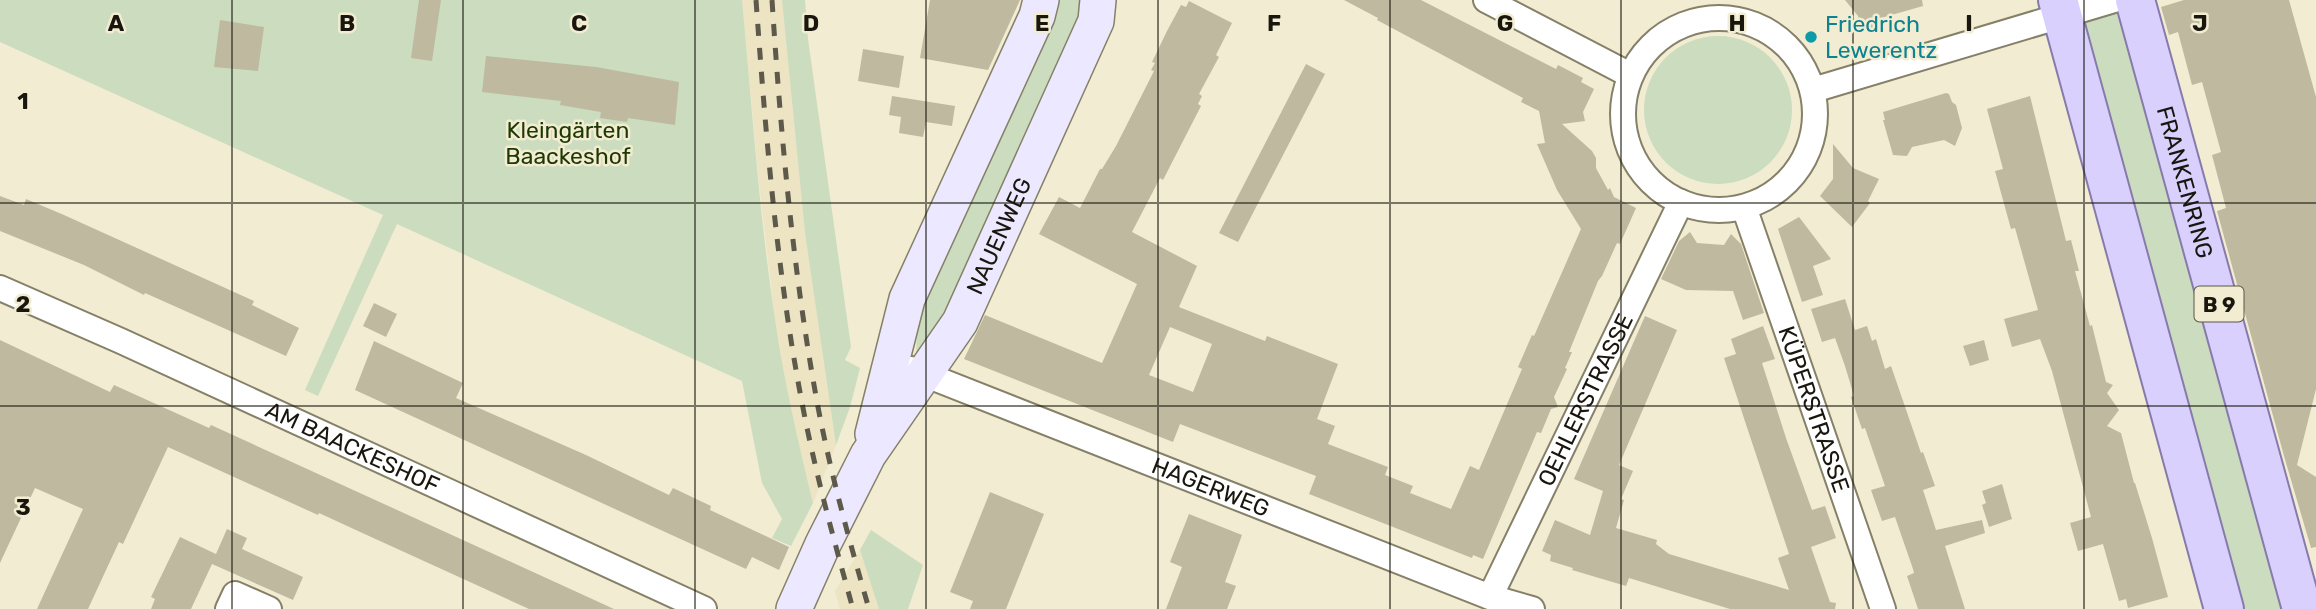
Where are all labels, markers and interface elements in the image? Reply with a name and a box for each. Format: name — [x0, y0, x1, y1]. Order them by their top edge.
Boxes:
text: A — [108, 9, 125, 37]
text: B — [339, 9, 355, 37]
text: C — [571, 9, 587, 37]
text: D — [803, 9, 819, 37]
text: E — [1035, 9, 1049, 37]
text: F — [1267, 9, 1281, 37]
text: G — [1497, 9, 1513, 37]
text: H — [1728, 9, 1746, 37]
text: I — [1965, 9, 1973, 37]
text: J — [2192, 9, 2208, 37]
place label: Friedrich Lewerentz — [1825, 10, 1937, 64]
marker: Friedrich Lewerentz — [1803, 29, 1819, 45]
text: 1 — [17, 87, 29, 115]
street label: FRANKENRING — [2151, 103, 2219, 262]
park label: Kleingärten Baackeshof — [505, 116, 631, 170]
street label: NAUENWEG — [960, 173, 1037, 299]
road number: B 9 — [2194, 286, 2244, 322]
text: 2 — [16, 290, 30, 318]
street label: OEHLERSTRASSE — [1532, 309, 1639, 491]
street label: KÜPERSTRASSE — [1772, 322, 1856, 496]
street label: AM BAACKESHOF — [261, 395, 444, 499]
street label: HAGERWEG — [1148, 451, 1273, 523]
text: 3 — [15, 493, 31, 521]

